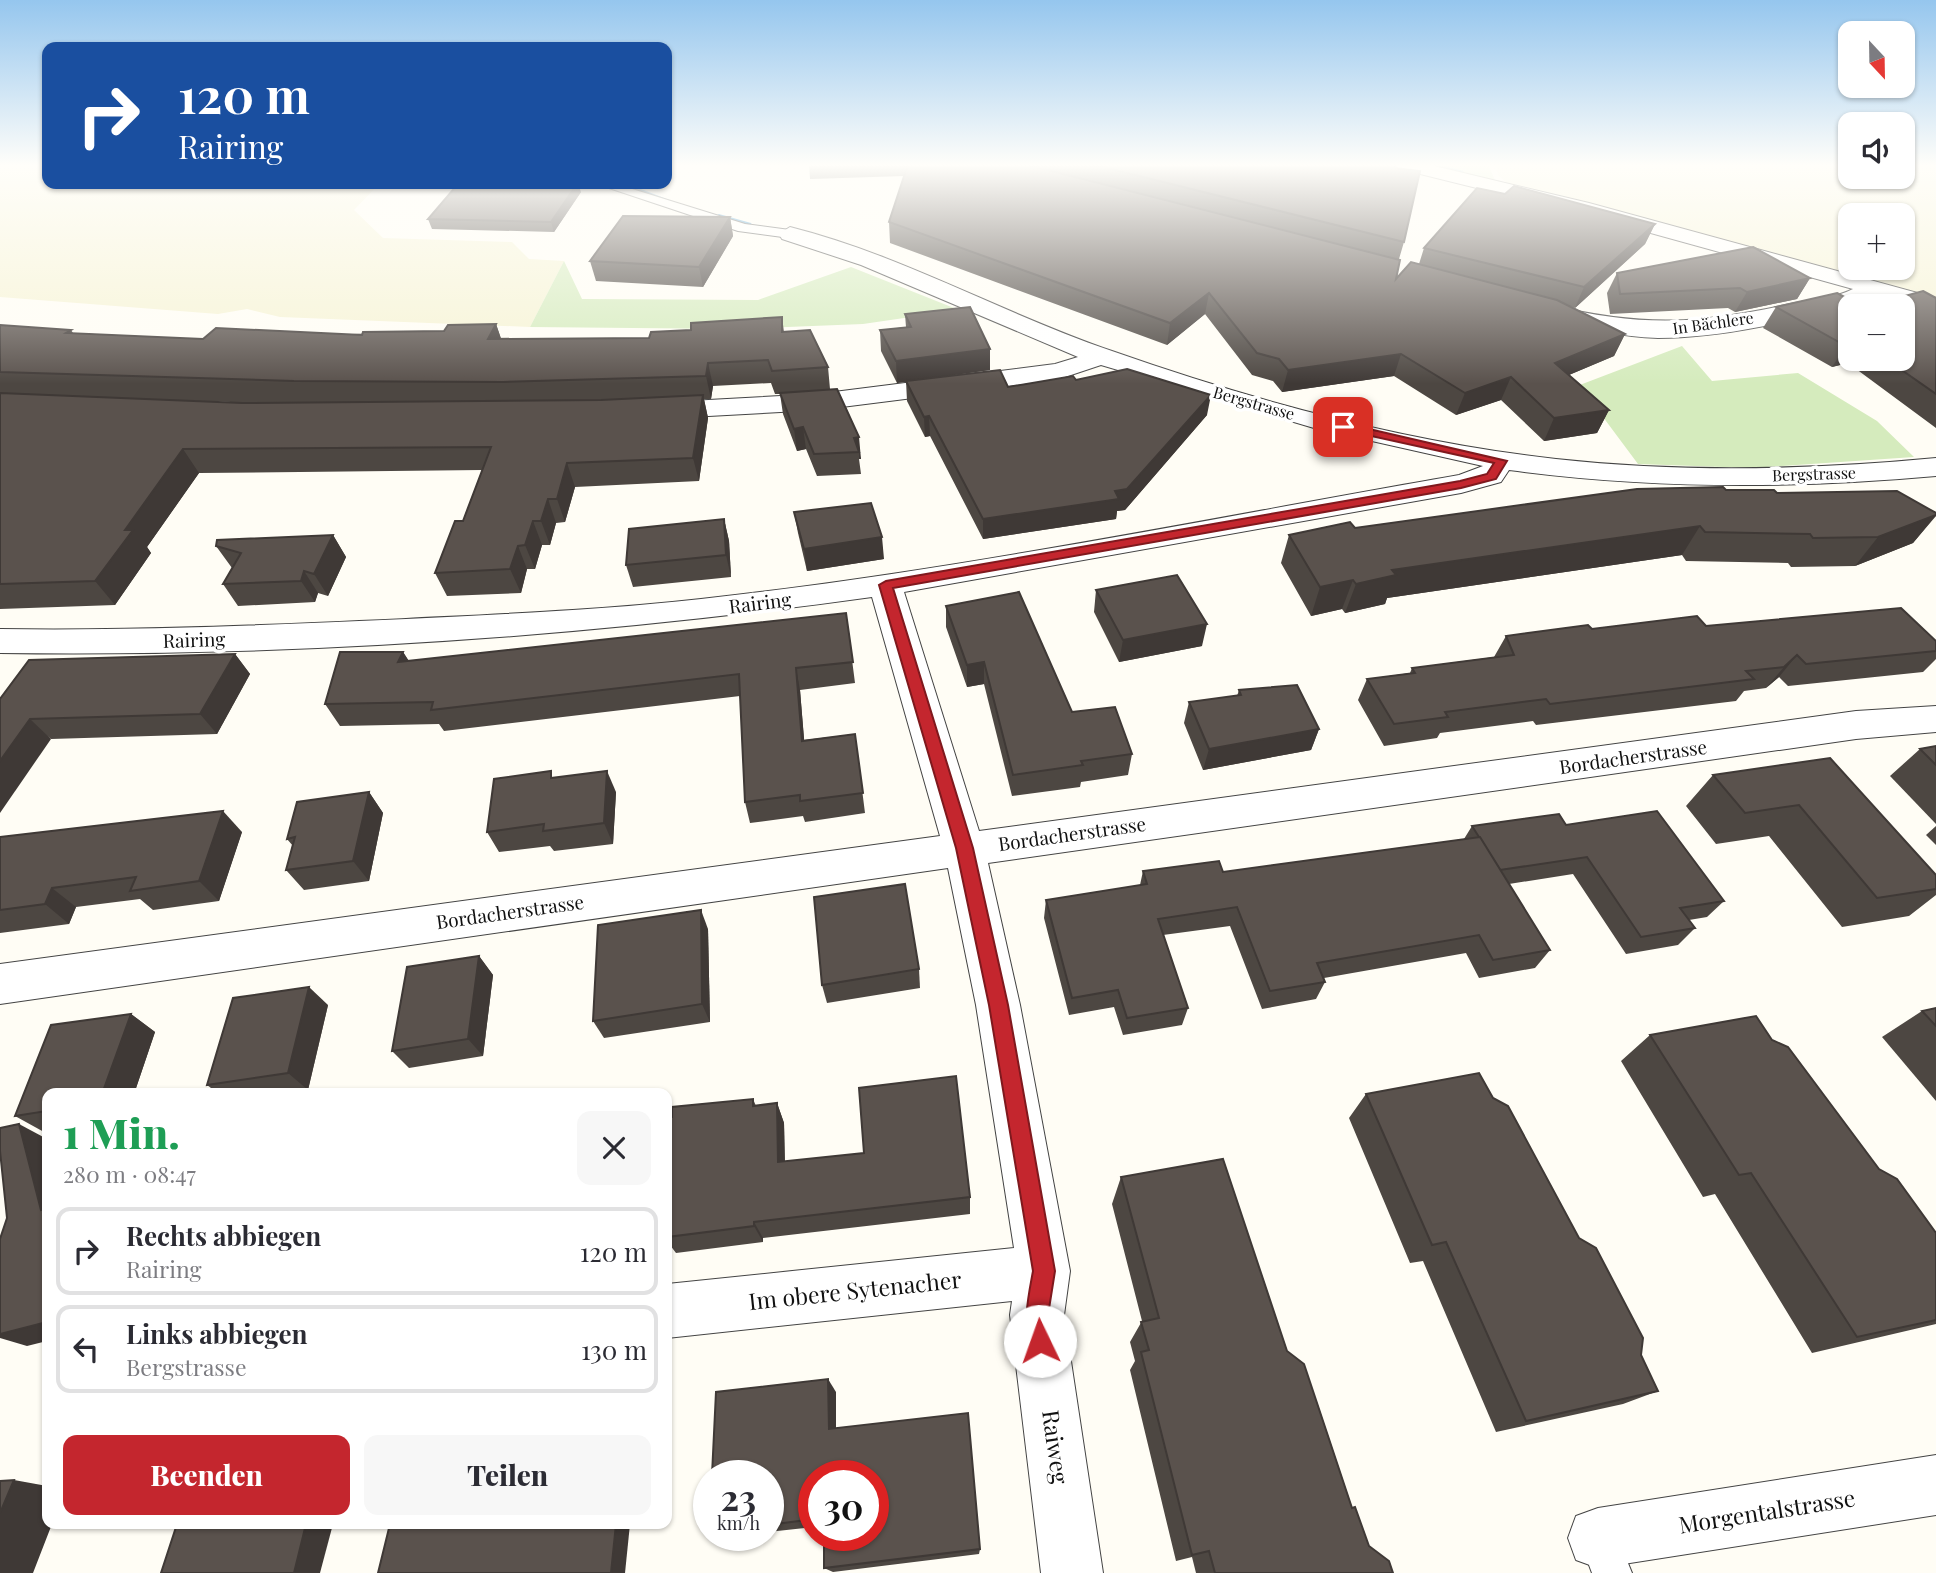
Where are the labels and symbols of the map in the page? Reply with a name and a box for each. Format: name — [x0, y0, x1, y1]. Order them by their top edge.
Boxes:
north arrow — [1838, 21, 1914, 98]
street label: In Bächlere — [1671, 306, 1755, 339]
street label: Bergstrasse — [1211, 381, 1297, 424]
pin — [1313, 397, 1373, 457]
street label: Bergstrasse — [1772, 462, 1856, 485]
street label: Rairing — [727, 585, 793, 619]
street label: Rairing — [162, 625, 226, 653]
street label: Bordacherstrasse — [1557, 733, 1708, 779]
street label: Bordacherstrasse — [996, 810, 1147, 856]
street label: Bordacherstrasse — [434, 888, 585, 934]
street label: Im obere Sytenacher — [747, 1263, 963, 1316]
position arrow — [1003, 1304, 1077, 1378]
street label: Raiweg — [1036, 1408, 1077, 1486]
speed limit sign: 30 — [798, 1460, 889, 1551]
street label: Morgentalstrasse — [1676, 1481, 1857, 1540]

